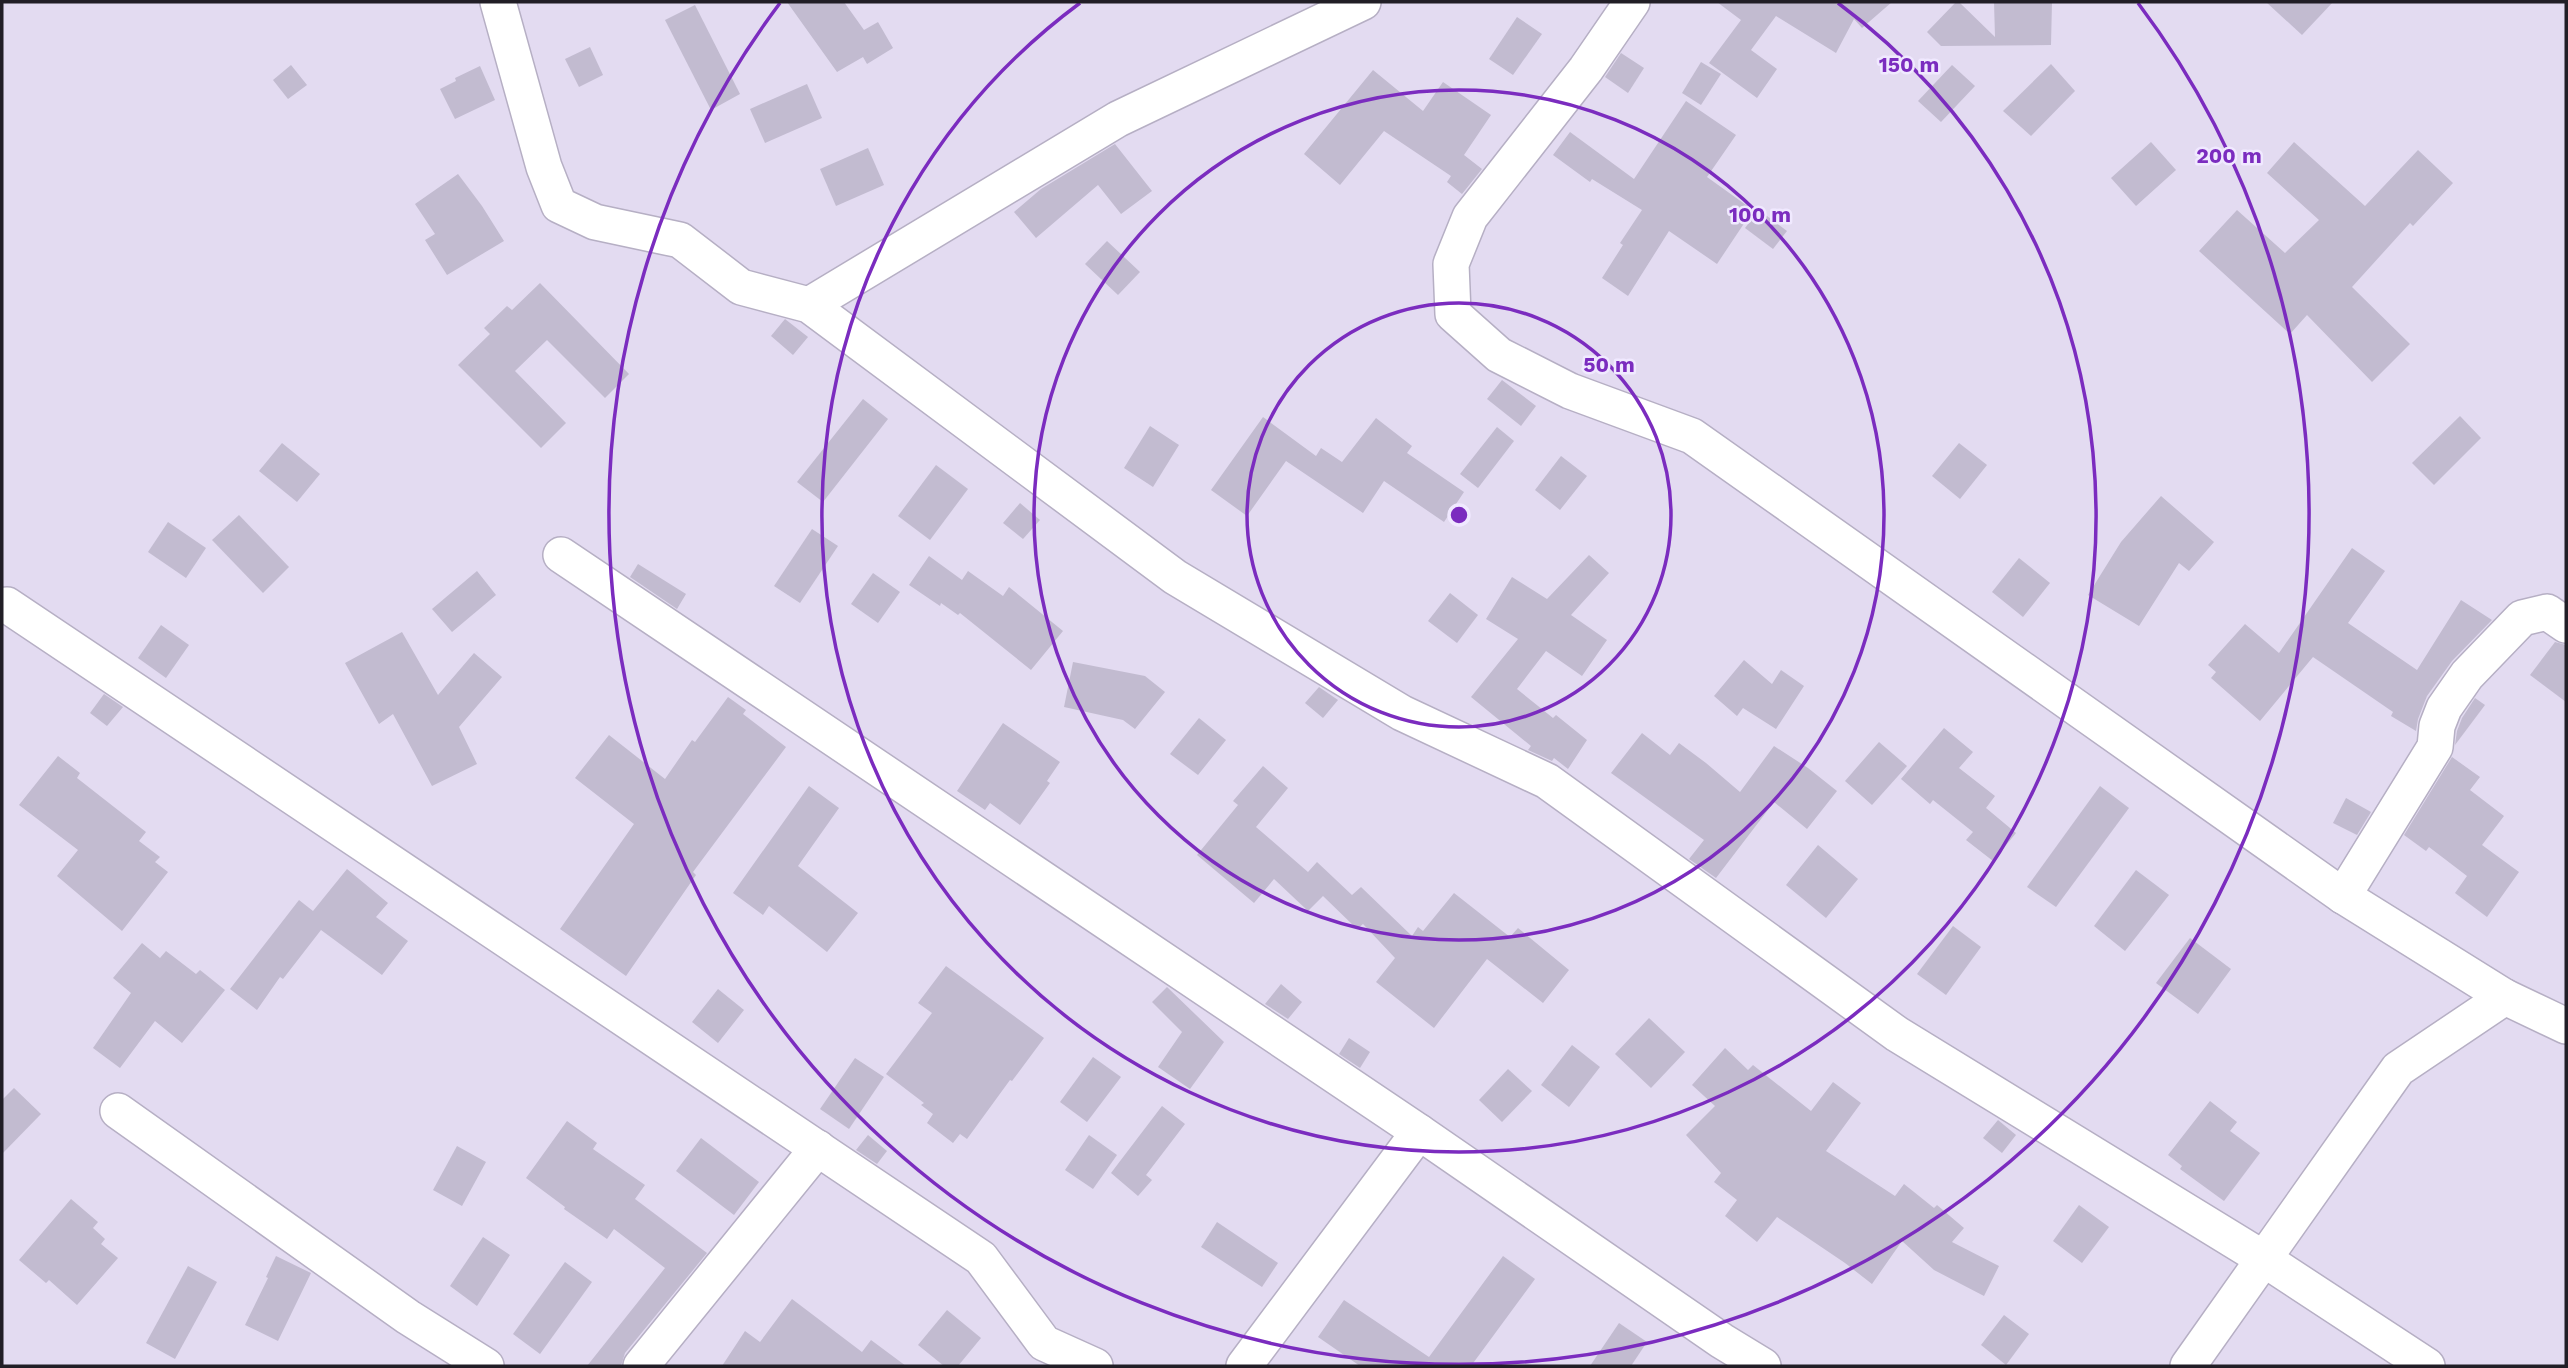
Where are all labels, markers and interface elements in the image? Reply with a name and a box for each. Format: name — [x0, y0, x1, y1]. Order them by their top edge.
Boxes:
text: 150 m — [1879, 52, 1939, 77]
text: 200 m — [2196, 143, 2262, 168]
text: 100 m — [1729, 202, 1791, 227]
text: 50 m — [1583, 352, 1635, 377]
centre of rings — [1447, 503, 1471, 527]

